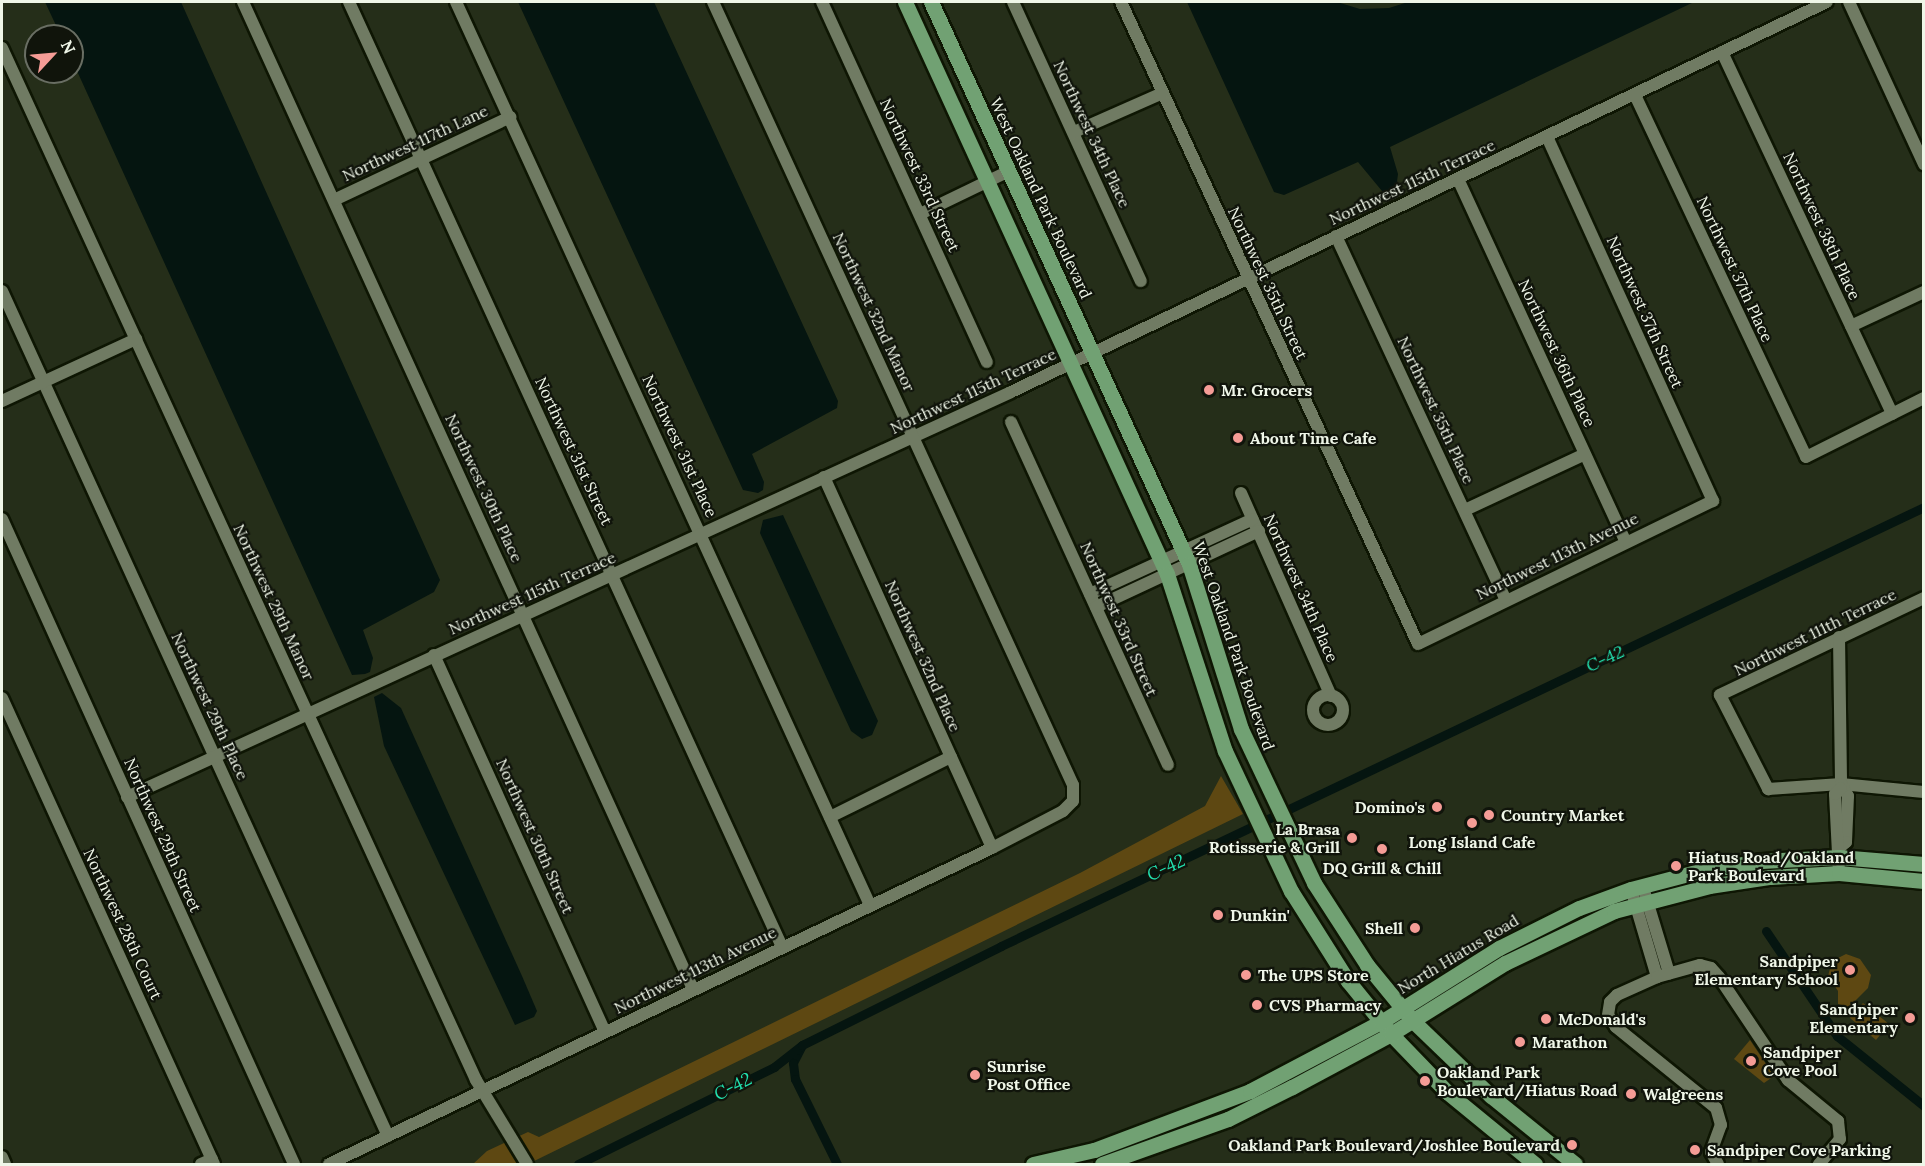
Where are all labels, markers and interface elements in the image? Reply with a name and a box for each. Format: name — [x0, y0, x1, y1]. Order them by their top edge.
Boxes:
north arrow — [24, 24, 84, 84]
text: N — [57, 37, 80, 57]
street label: Northwest 34th Place — [1049, 57, 1135, 211]
street label: Northwest 33rd Street — [876, 95, 964, 255]
street label: West Oakland Park Boulevard — [986, 95, 1096, 301]
street label: Northwest 117th Lane — [339, 101, 491, 185]
street label: Northwest 115th Terrace — [1326, 135, 1498, 229]
street label: Northwest 38th Place — [1779, 149, 1865, 303]
street label: Northwest 37th Place — [1693, 193, 1777, 345]
street label: Northwest 35th Street — [1224, 204, 1312, 362]
street label: Northwest 32nd Manor — [829, 229, 919, 395]
street label: Northwest 37th Street — [1603, 233, 1687, 391]
street label: Northwest 36th Place — [1514, 276, 1600, 430]
street label: Northwest 35th Place — [1393, 333, 1479, 487]
street label: Northwest 115th Terrace — [887, 344, 1059, 438]
street label: Northwest 31st Place — [639, 372, 721, 520]
street label: Northwest 31st Street — [531, 374, 617, 528]
place label: Mr. Grocers — [1221, 380, 1312, 400]
marker: Mr. Grocers — [1202, 383, 1216, 397]
street label: Northwest 30th Place — [441, 411, 527, 565]
place label: About Time Cafe — [1250, 428, 1376, 448]
marker: About Time Cafe — [1231, 431, 1245, 445]
street label: Northwest 113th Avenue — [1473, 508, 1641, 604]
street label: Northwest 34th Place — [1260, 511, 1342, 665]
street label: Northwest 29th Manor — [229, 521, 319, 683]
street label: Northwest 33rd Street — [1076, 539, 1162, 699]
street label: West Oakland Park Boulevard — [1189, 539, 1279, 753]
street label: Northwest 115th Terrace — [446, 547, 618, 639]
street label: Northwest 32nd Place — [881, 577, 965, 735]
street label: Northwest 111th Terrace — [1731, 584, 1899, 680]
street label: Northwest 29th Place — [167, 629, 253, 783]
water label: C-42 — [1582, 641, 1628, 677]
street label: Northwest 29th Street — [120, 755, 206, 915]
street label: Northwest 30th Street — [492, 756, 578, 916]
place label: Domino's — [1354, 797, 1425, 817]
marker: Domino's — [1430, 800, 1444, 814]
place label: Country Market — [1501, 805, 1624, 825]
marker: Country Market — [1482, 808, 1496, 822]
marker: Long Island Cafe — [1465, 816, 1479, 830]
place label: La Brasa Rotisserie & Grill — [1209, 819, 1340, 857]
marker: La Brasa Rotisserie & Grill — [1345, 831, 1359, 845]
place label: Long Island Cafe — [1409, 832, 1535, 852]
marker: DQ Grill & Chill — [1375, 842, 1389, 856]
street label: Northwest 28th Court — [80, 846, 166, 1002]
place label: Hiatus Road/Oakland Park Boulevard — [1688, 847, 1854, 885]
water label: C-42 — [1143, 850, 1189, 886]
place label: DQ Grill & Chill — [1323, 858, 1441, 878]
marker: Hiatus Road/Oakland Park Boulevard — [1669, 859, 1683, 873]
place label: Dunkin' — [1230, 905, 1290, 925]
marker: Dunkin' — [1211, 908, 1225, 922]
street label: North Hiatus Road — [1394, 910, 1522, 998]
place label: Shell — [1365, 918, 1403, 938]
marker: Shell — [1408, 921, 1422, 935]
street label: Northwest 113th Avenue — [611, 922, 779, 1018]
place label: Sandpiper Elementary School — [1694, 951, 1838, 989]
marker: Sandpiper Elementary School — [1843, 963, 1857, 977]
place label: The UPS Store — [1258, 965, 1369, 985]
marker: The UPS Store — [1239, 968, 1253, 982]
place label: CVS Pharmacy — [1269, 995, 1381, 1015]
marker: CVS Pharmacy — [1250, 998, 1264, 1012]
place label: Sandpiper Elementary — [1809, 999, 1898, 1037]
place label: McDonald's — [1558, 1009, 1646, 1029]
marker: Sandpiper Elementary — [1903, 1011, 1917, 1025]
marker: McDonald's — [1539, 1012, 1553, 1026]
place label: Marathon — [1532, 1032, 1608, 1052]
marker: Marathon — [1513, 1035, 1527, 1049]
place label: Sandpiper Cove Pool — [1763, 1042, 1841, 1080]
marker: Sandpiper Cove Pool — [1744, 1054, 1758, 1068]
place label: Sunrise Post Office — [987, 1056, 1070, 1094]
place label: Oakland Park Boulevard/Hiatus Road — [1437, 1062, 1617, 1100]
water label: C-42 — [710, 1068, 756, 1106]
marker: Sunrise Post Office — [968, 1068, 982, 1082]
marker: Oakland Park Boulevard/Hiatus Road — [1418, 1074, 1432, 1088]
place label: Walgreens — [1643, 1084, 1723, 1104]
marker: Walgreens — [1624, 1087, 1638, 1101]
place label: Oakland Park Boulevard/Joshlee Boulevard — [1228, 1135, 1560, 1155]
marker: Oakland Park Boulevard/Joshlee Boulevard — [1565, 1138, 1579, 1152]
place label: Sandpiper Cove Parking — [1707, 1140, 1891, 1160]
marker: Sandpiper Cove Parking — [1688, 1143, 1702, 1157]

